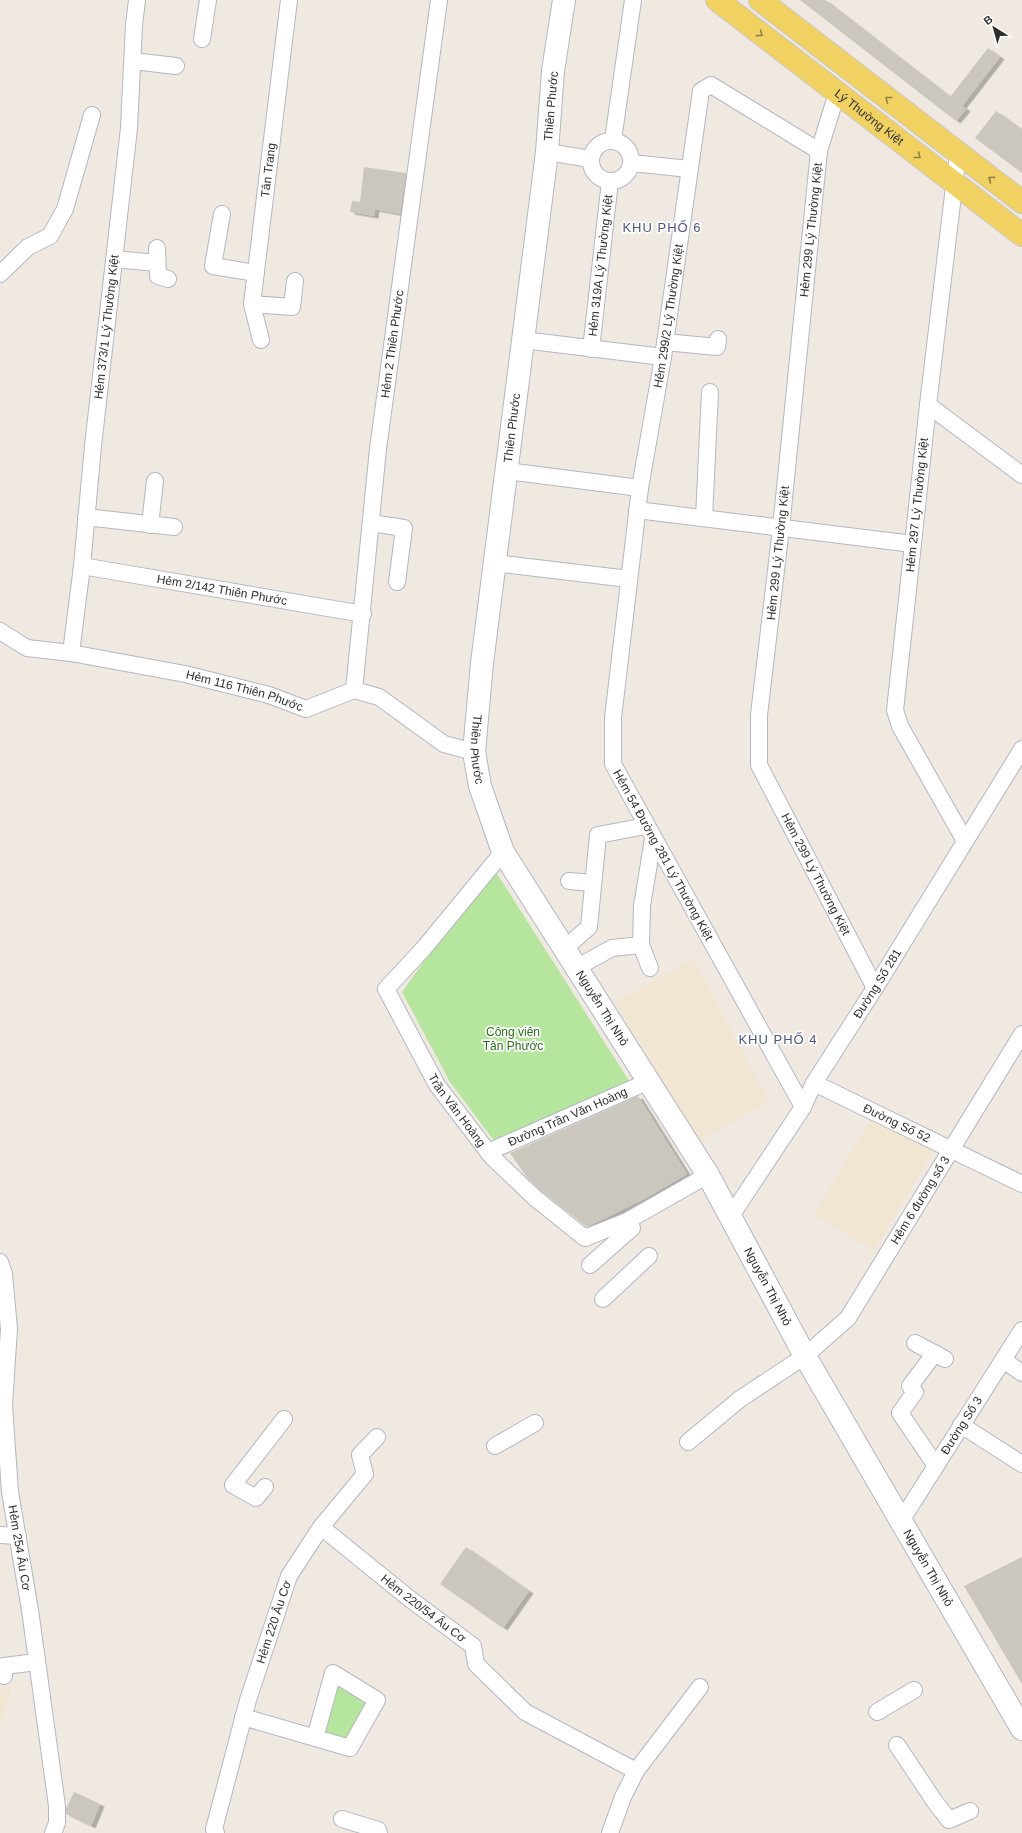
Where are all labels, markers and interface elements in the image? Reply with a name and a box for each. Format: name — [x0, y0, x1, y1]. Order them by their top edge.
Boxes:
north arrow — [974, 8, 1014, 48]
text: B — [981, 13, 995, 27]
one-way arrow — [756, 29, 763, 37]
street label: Thiên Phước — [541, 71, 561, 141]
street label: Lý Thường Kiệt — [832, 86, 907, 149]
one-way arrow — [885, 97, 892, 104]
street label: Tân Trang — [258, 142, 279, 198]
one-way arrow — [914, 151, 921, 158]
street label: Hẻm 299 Lý Thường Kiệt — [797, 161, 825, 298]
one-way arrow — [988, 176, 995, 183]
street label: Hẻm 319A Lý Thường Kiệt — [585, 193, 615, 337]
district label: KHU PHỐ 6 — [622, 220, 702, 235]
street label: Hẻm 299/2 Lý Thường Kiệt — [651, 243, 686, 389]
street label: Hẻm 373/1 Lý Thường Kiệt — [91, 253, 122, 400]
street label: Hẻm 2 Thiên Phước — [378, 289, 406, 399]
street label: Thiên Phước — [501, 392, 523, 464]
street label: Hẻm 297 Lý Thường Kiệt — [903, 436, 931, 573]
street label: Hẻm 299 Lý Thường Kiệt — [764, 484, 792, 621]
street label: Hẻm 2/142 Thiên Phước — [156, 572, 288, 608]
street label: Hẻm 116 Thiên Phước — [185, 668, 305, 714]
street label: Thiên Phước — [467, 714, 487, 785]
street label: Hẻm 54 Đường 281 Lý Thường Kiệt — [610, 767, 716, 943]
street label: Hẻm 299 Lý Thường Kiệt — [778, 811, 854, 938]
street label: Đường Số 281 — [850, 946, 905, 1021]
street label: Nguyễn Thị Nhỏ — [573, 968, 631, 1049]
park label: Công viên Tân Phước — [483, 1025, 543, 1053]
district label: KHU PHỐ 4 — [738, 1032, 818, 1047]
street label: Trần Văn Hoàng — [425, 1071, 489, 1150]
street label: Đường Trần Văn Hoàng — [506, 1085, 629, 1149]
street label: Đường Số 52 — [861, 1101, 933, 1146]
street label: Hẻm 6 đường số 3 — [888, 1153, 953, 1247]
street label: Nguyễn Thị Nhỏ — [741, 1245, 795, 1328]
street label: Đường Số 3 — [938, 1394, 985, 1457]
street label: Hẻm 254 Âu Cơ — [5, 1504, 34, 1592]
street label: Nguyễn Thị Nhỏ — [900, 1527, 956, 1609]
street label: Hẻm 220/54 Âu Cơ — [378, 1571, 469, 1645]
street label: Hẻm 220 Âu Cơ — [254, 1579, 294, 1665]

